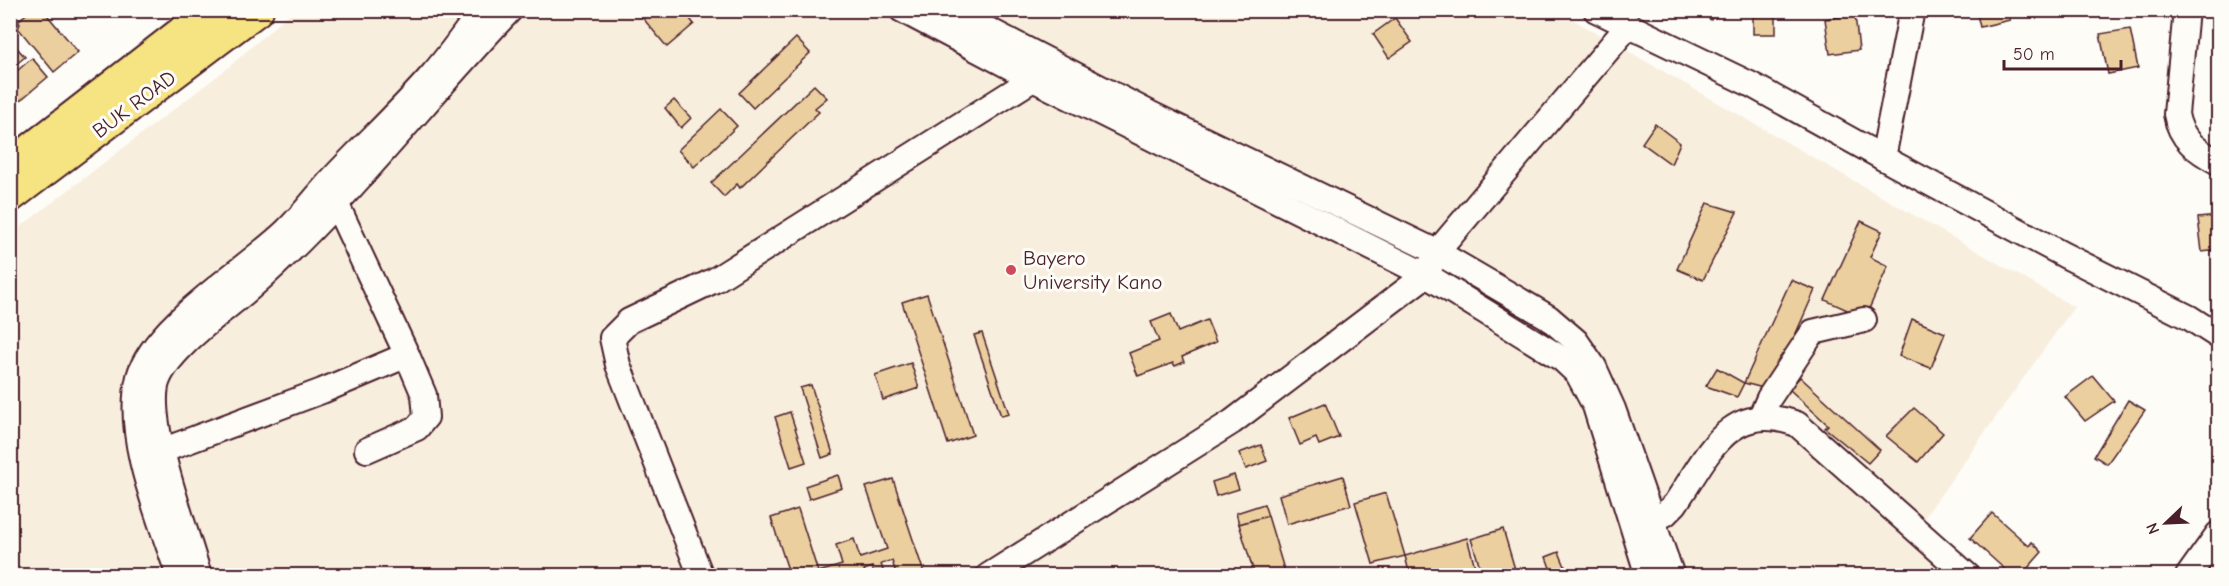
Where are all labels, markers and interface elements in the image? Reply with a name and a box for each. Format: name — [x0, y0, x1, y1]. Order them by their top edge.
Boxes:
scale bar — [2004, 33, 2121, 71]
text: 50 m — [2013, 44, 2055, 65]
street label: BUK ROAD — [88, 65, 180, 143]
place label: Bayero University Kano — [1023, 246, 1162, 294]
marker: Bayero University Kano — [1004, 263, 1018, 277]
north arrow — [2136, 493, 2196, 553]
text: N — [2143, 520, 2163, 537]

